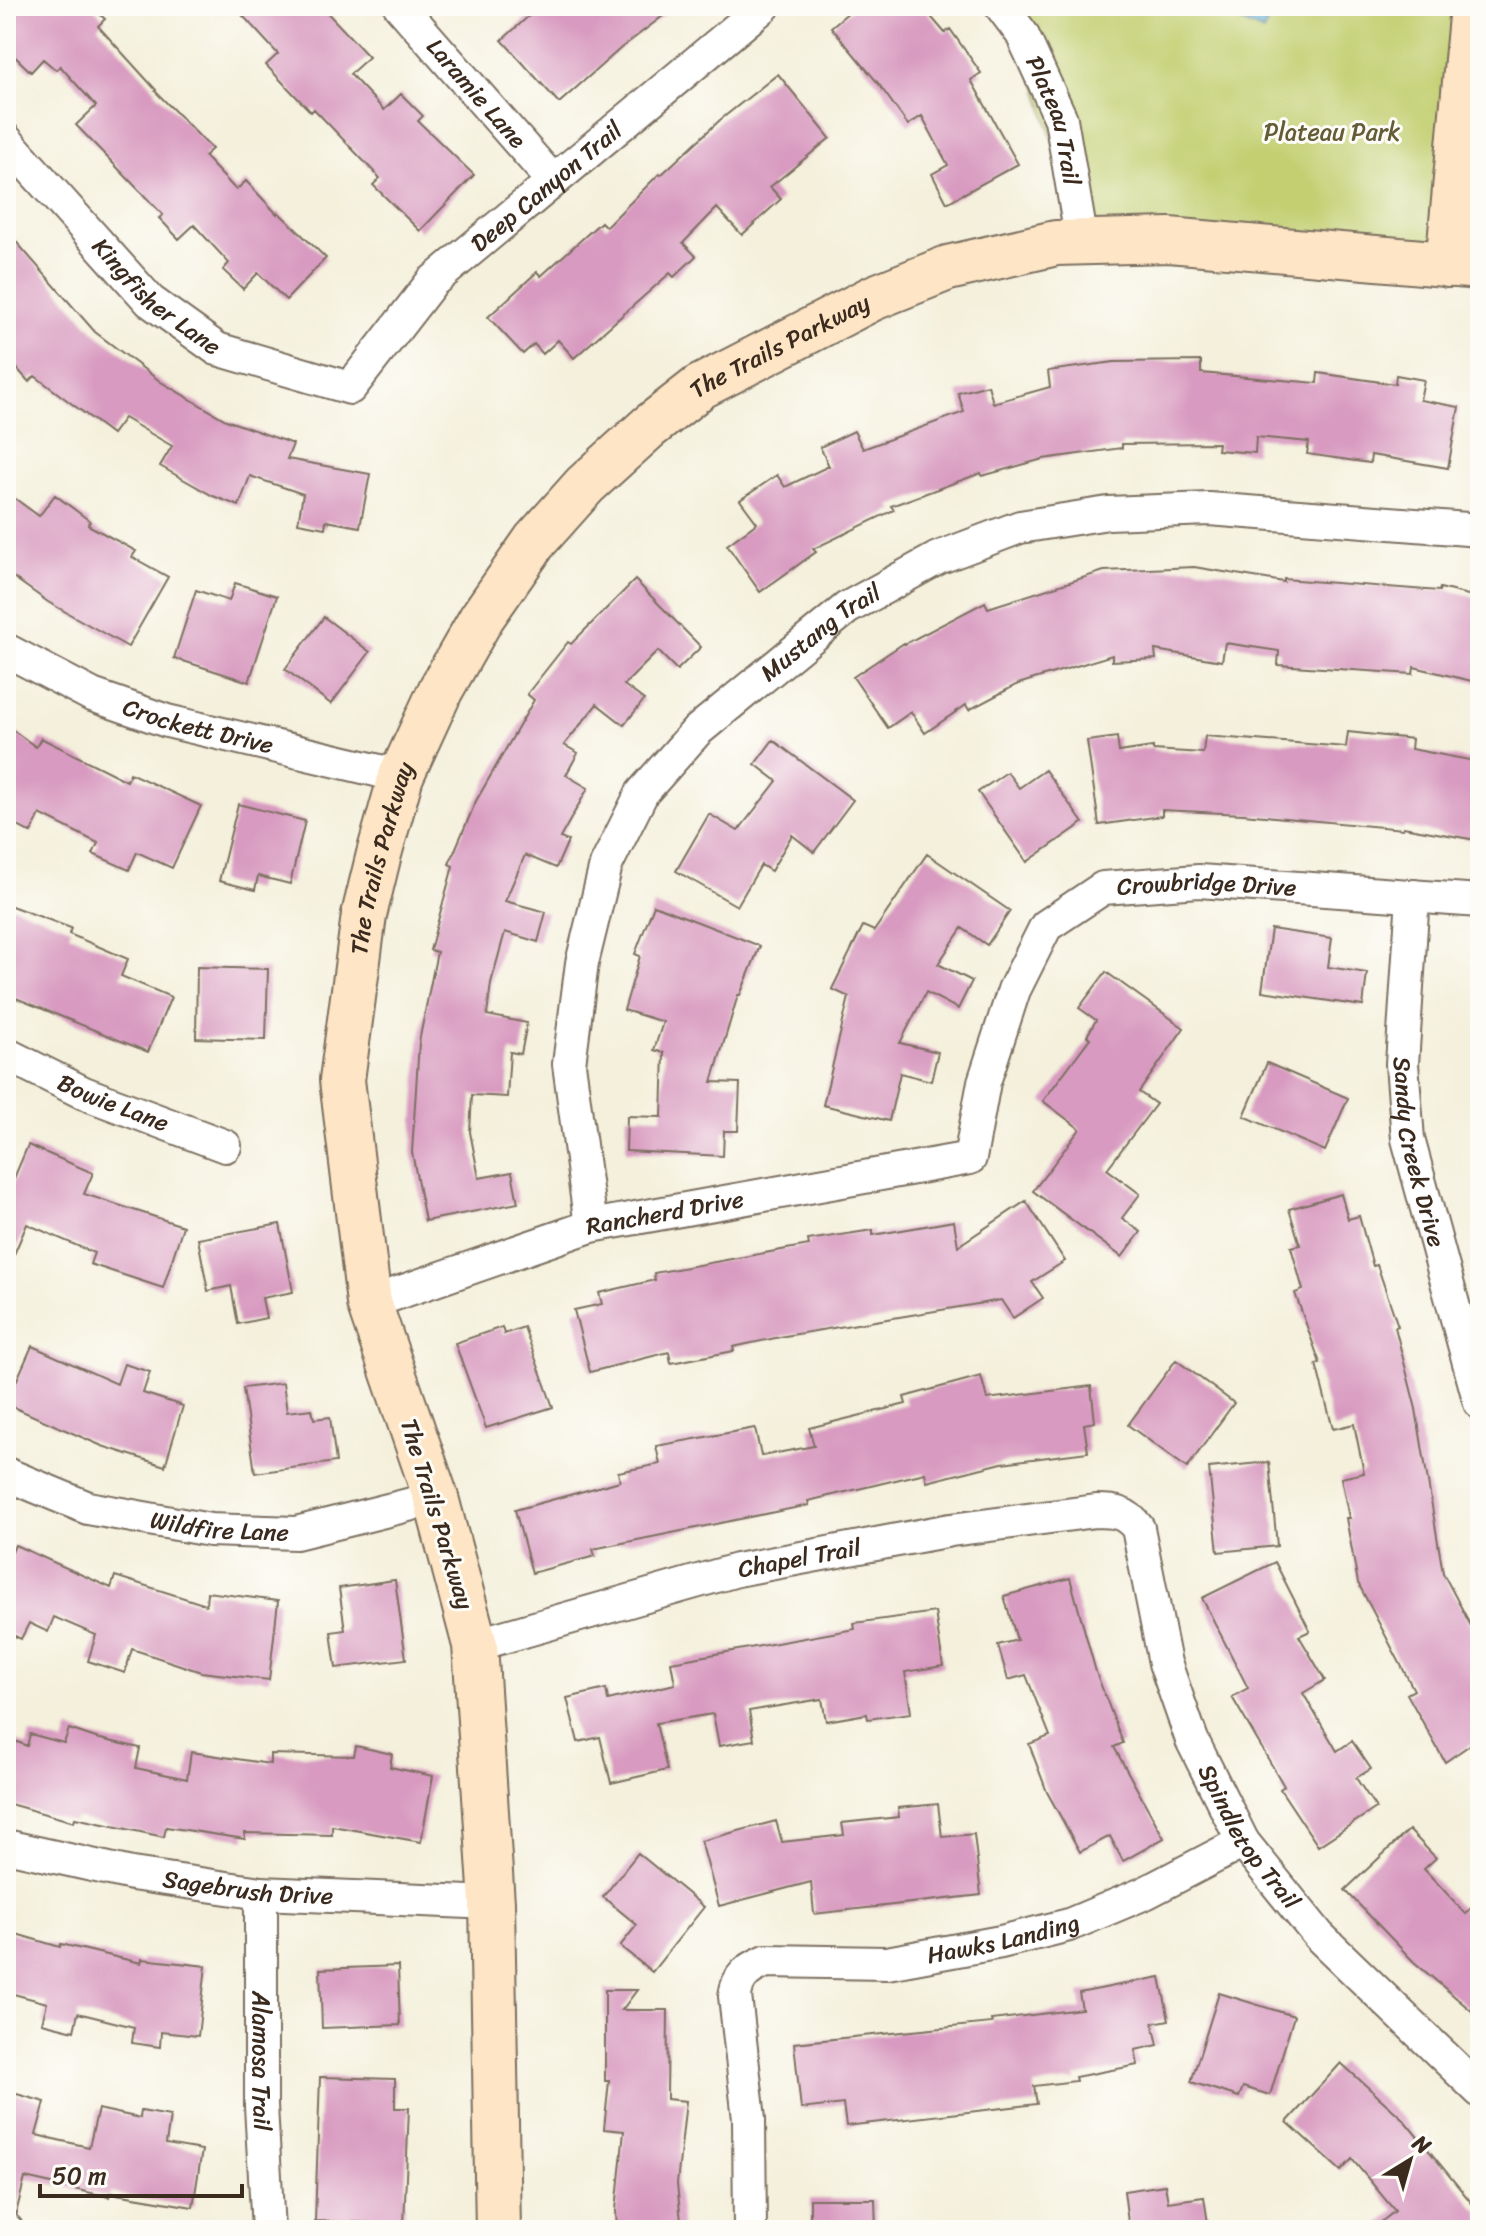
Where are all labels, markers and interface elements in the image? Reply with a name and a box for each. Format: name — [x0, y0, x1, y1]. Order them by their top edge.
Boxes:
street label: Laramie Lane — [416, 28, 537, 159]
street label: Plateau Trail — [1014, 49, 1093, 190]
street label: Deep Canyon Trail — [461, 110, 633, 263]
park label: Plateau Park — [1264, 111, 1401, 153]
street label: Kingfisher Lane — [81, 228, 230, 367]
street label: The Trails Parkway — [680, 282, 878, 409]
street label: Mustang Trail — [750, 571, 890, 692]
street label: Crockett Drive — [117, 686, 278, 766]
street label: The Trails Parkway — [338, 754, 426, 957]
street label: Crowbridge Drive — [1115, 860, 1298, 909]
street label: Sandy Creek Drive — [1380, 1055, 1458, 1252]
street label: Bowie Lane — [50, 1062, 175, 1144]
street label: Rancherd Drive — [583, 1178, 747, 1248]
street label: The Trails Parkway — [388, 1413, 486, 1615]
street label: Wildfire Lane — [147, 1499, 290, 1554]
street label: Chapel Trail — [734, 1526, 865, 1590]
street label: Spindletop Trail — [1186, 1757, 1312, 1920]
street label: Sagebrush Drive — [160, 1858, 334, 1917]
street label: Hawks Landing — [924, 1902, 1086, 1976]
street label: Alamosa Trail — [240, 1990, 283, 2133]
north arrow — [1370, 2120, 1450, 2200]
text: N — [1403, 2124, 1440, 2165]
scale bar — [40, 2148, 242, 2198]
text: 50 m — [52, 2155, 107, 2197]

